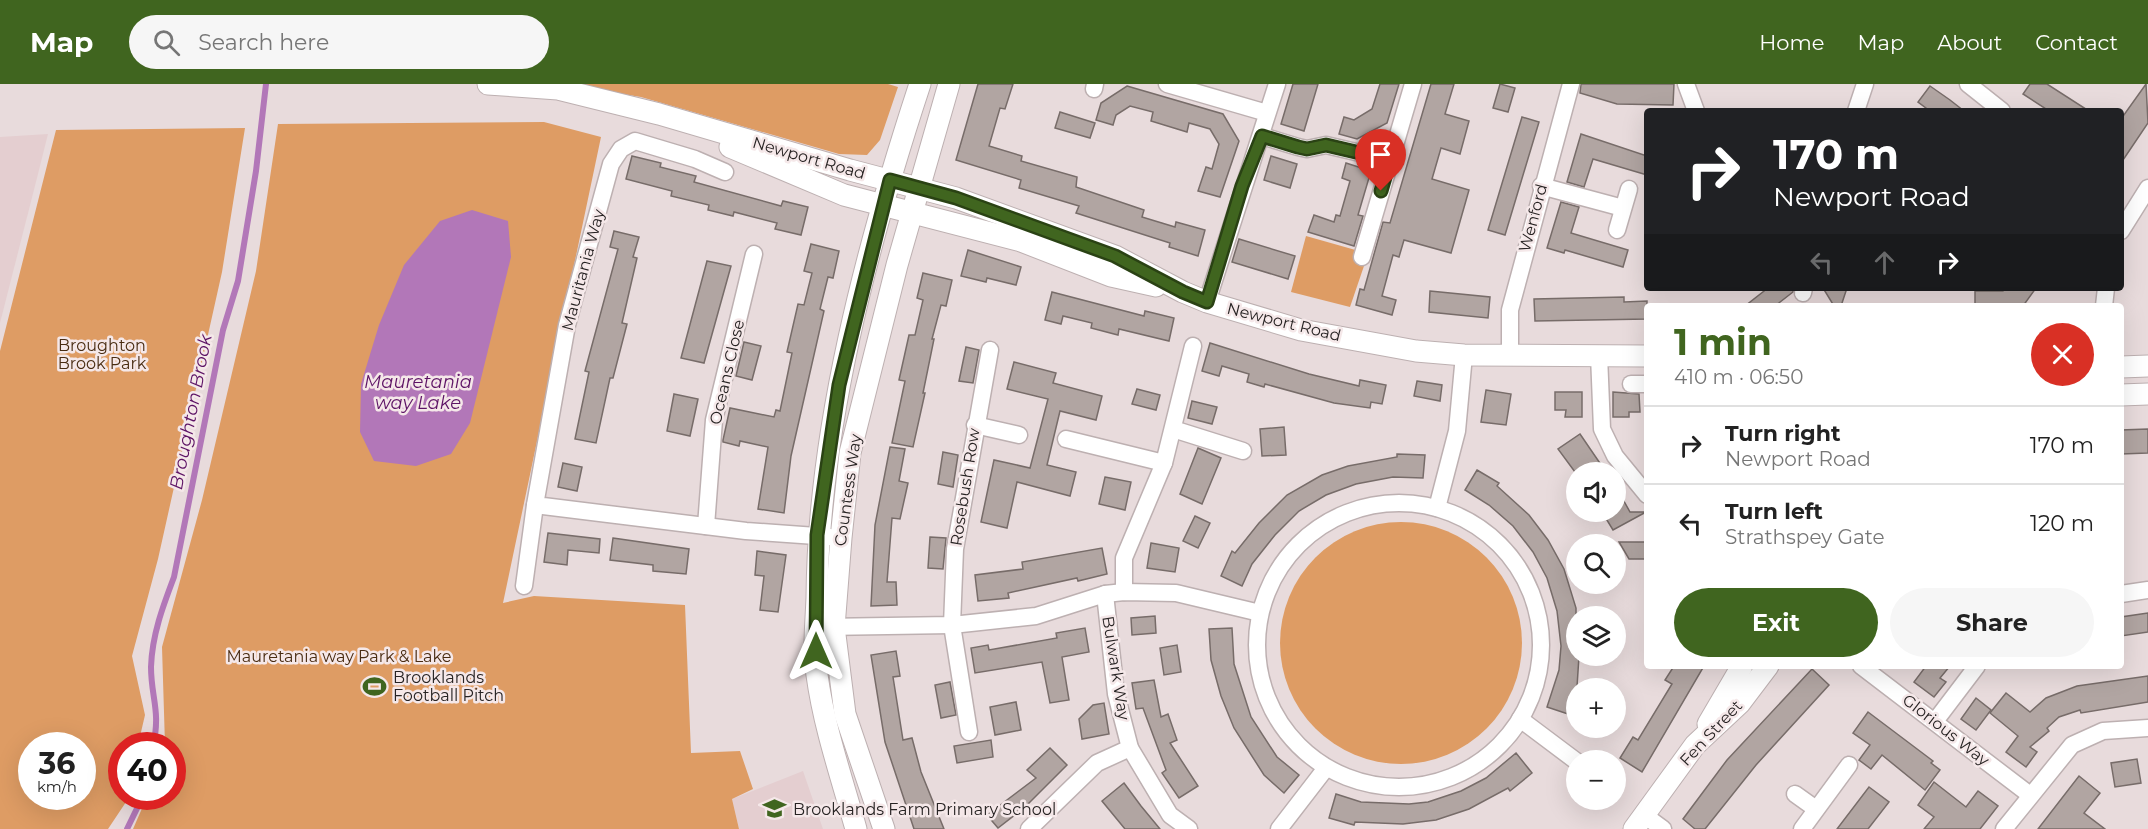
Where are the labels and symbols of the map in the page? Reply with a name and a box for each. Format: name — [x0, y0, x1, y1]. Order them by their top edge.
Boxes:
pin — [1355, 129, 1406, 191]
street label: Newport Road — [750, 133, 868, 183]
street label: Wenford — [1515, 182, 1551, 254]
street label: Mauritania Way — [558, 207, 608, 333]
street label: Newport Road — [1225, 299, 1343, 345]
street label: Oceans Close — [706, 318, 748, 426]
water label: Broughton Brook — [165, 331, 217, 491]
park label: Broughton Brook Park — [58, 336, 147, 373]
water label: Mauretania way Lake — [364, 371, 472, 414]
street label: Rosebush Row — [946, 427, 984, 547]
street label: Countess Way — [831, 432, 865, 547]
street label: Bulwark Way — [1098, 615, 1134, 722]
position arrow — [784, 619, 848, 683]
park label: Mauretania way Park & Lake — [227, 647, 451, 666]
place label: Brooklands Football Pitch — [393, 668, 504, 705]
sports icon: Brooklands Football Pitch — [362, 673, 388, 699]
street label: Glorious Way — [1899, 690, 1993, 770]
street label: Fen Street — [1676, 696, 1747, 770]
speed limit sign: 40 — [108, 732, 186, 810]
school or university icon: Brooklands Farm Primary School — [762, 796, 788, 822]
place label: Brooklands Farm Primary School — [793, 800, 1056, 819]

